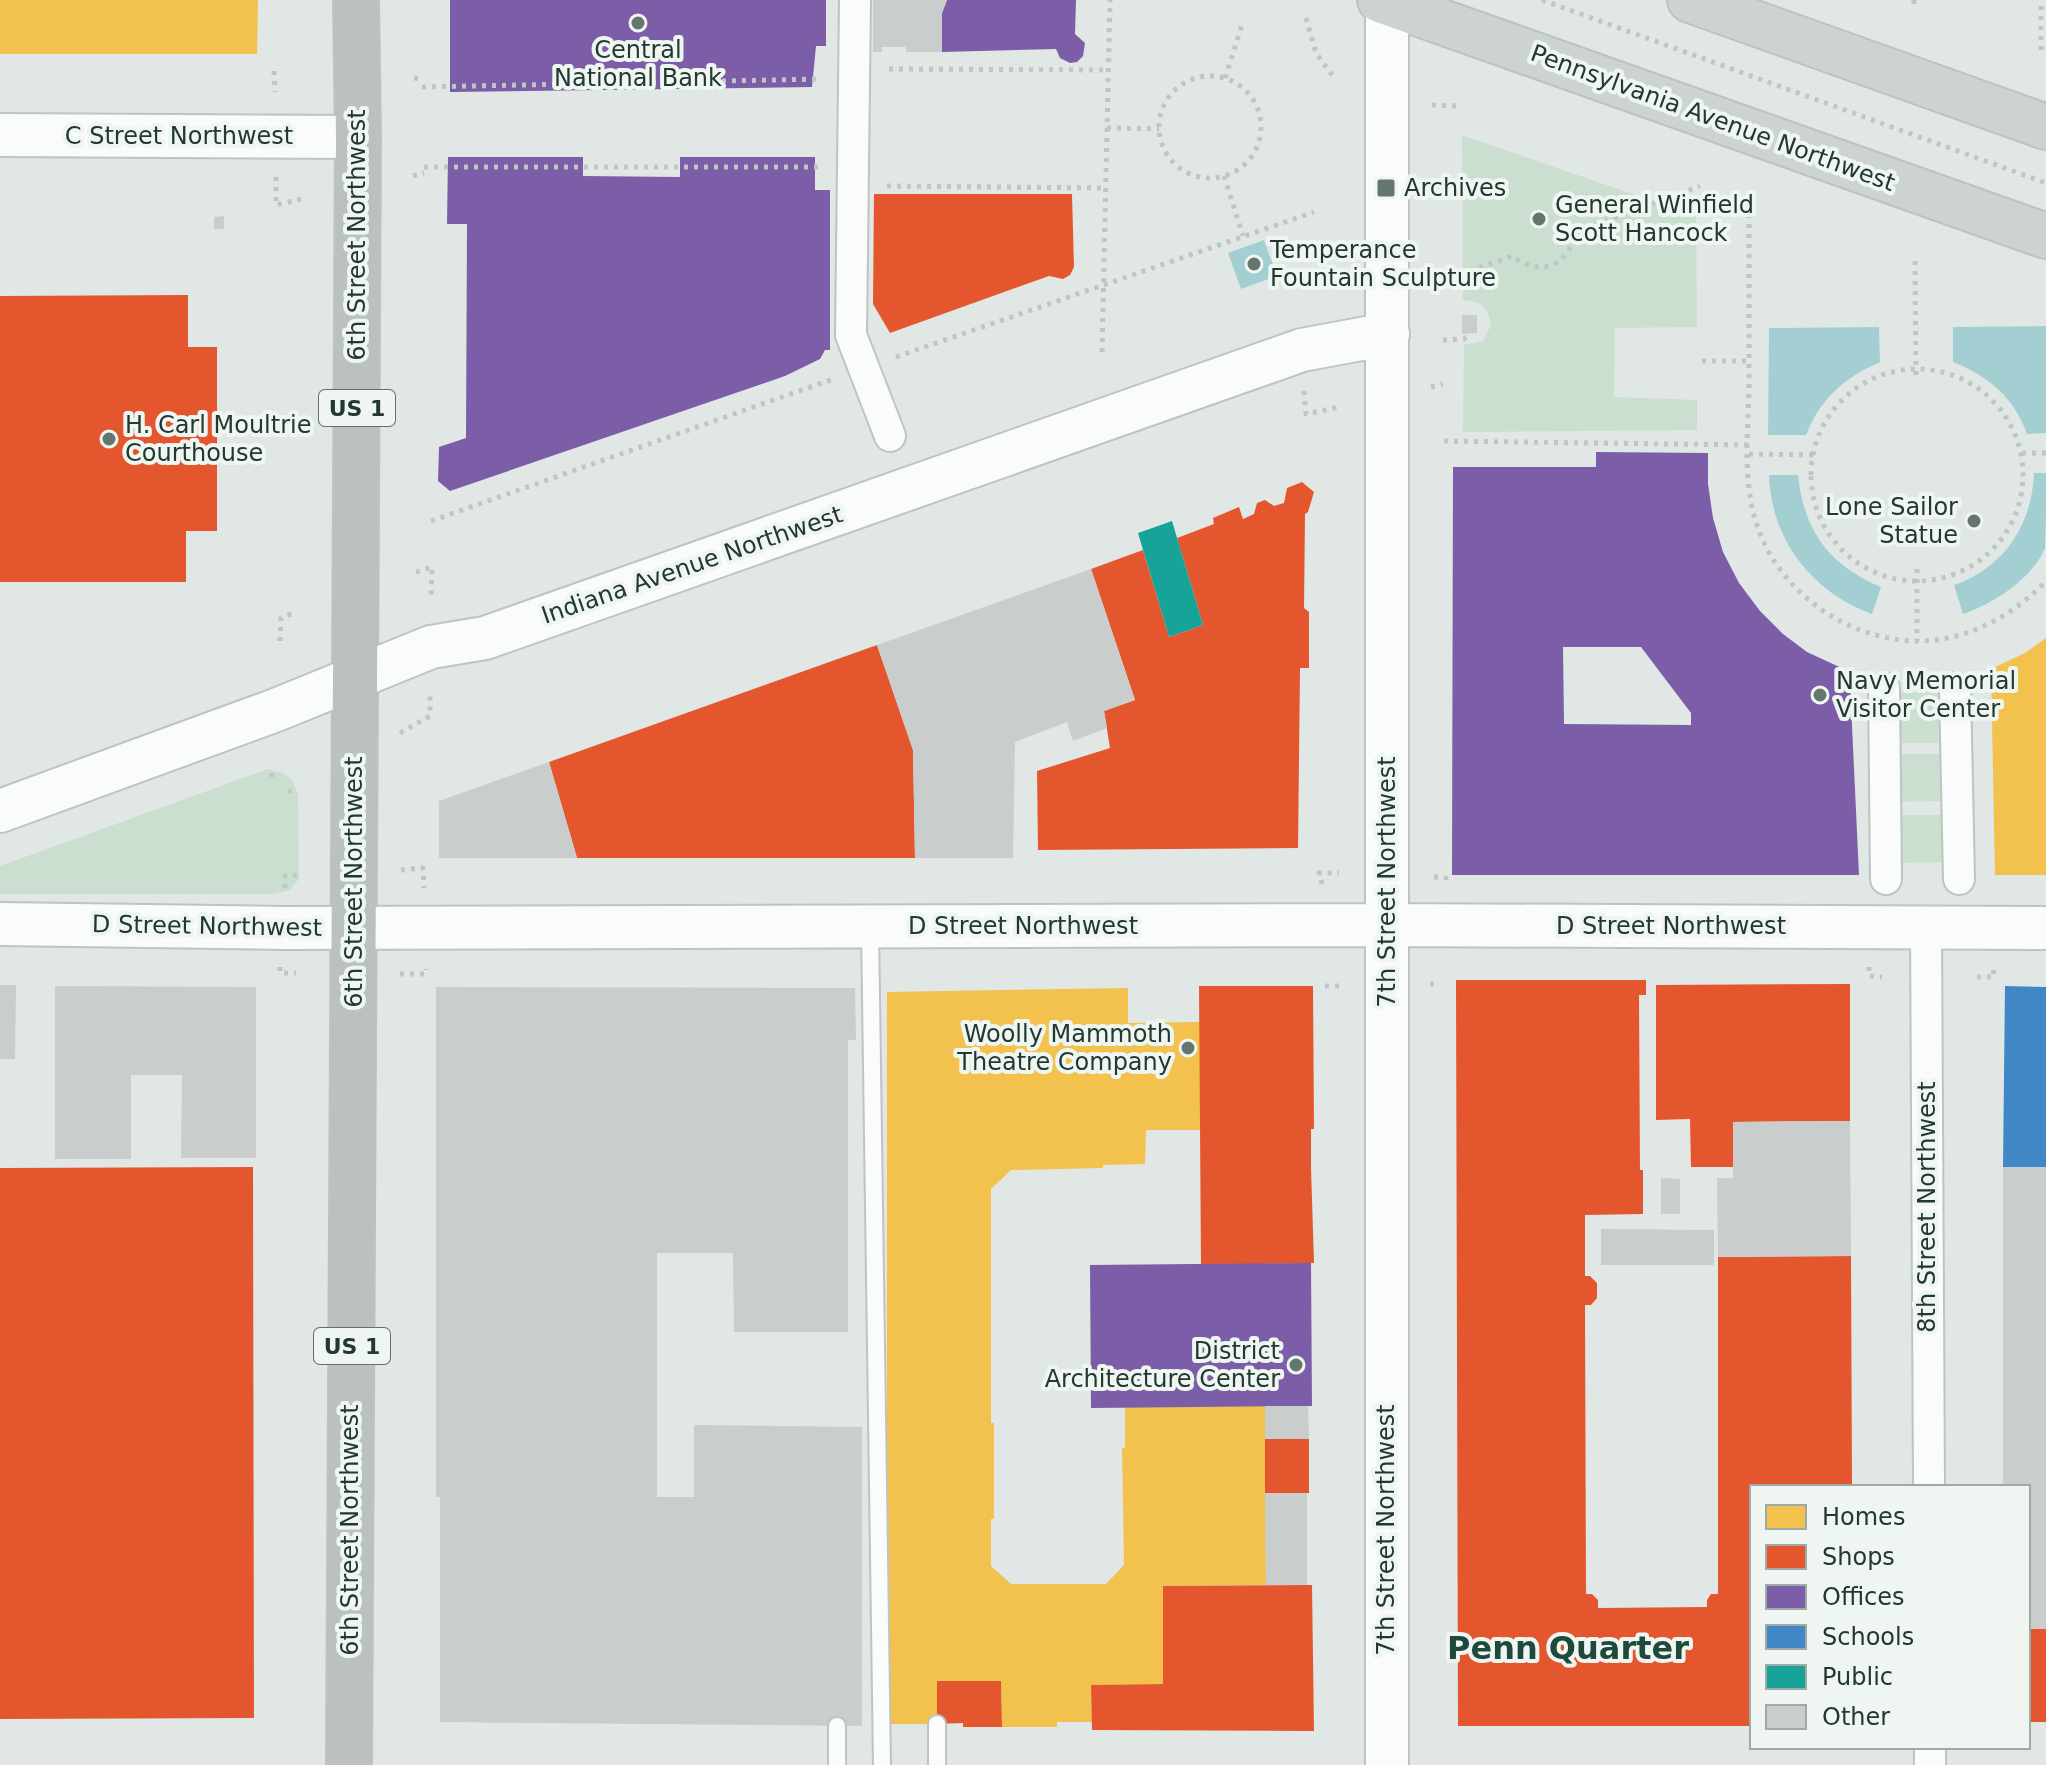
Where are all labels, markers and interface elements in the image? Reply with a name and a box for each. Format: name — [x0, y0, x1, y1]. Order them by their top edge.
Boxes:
marker: Central National Bank — [629, 14, 647, 32]
place label: Central National Bank — [554, 36, 722, 92]
street label: Pennsylvania Avenue Northwest — [1527, 39, 1899, 197]
street label: 6th Street Northwest — [343, 109, 371, 361]
street label: C Street Northwest — [65, 122, 293, 150]
place label: Archives — [1404, 174, 1506, 202]
marker: Archives — [1375, 177, 1397, 199]
place label: General Winfield Scott Hancock — [1555, 191, 1754, 247]
marker: General Winfield Scott Hancock — [1530, 210, 1548, 228]
place label: Temperance Fountain Sculpture — [1269, 236, 1496, 292]
marker: Temperance Fountain Sculpture — [1245, 255, 1263, 273]
road number: US 1 — [319, 390, 395, 426]
place label: H. Carl Moultrie Courthouse — [125, 411, 312, 467]
marker: H. Carl Moultrie Courthouse — [100, 430, 118, 448]
place label: Lone Sailor Statue — [1825, 493, 1958, 549]
street label: Indiana Avenue Northwest — [538, 500, 846, 630]
marker: Lone Sailor Statue — [1965, 512, 1983, 530]
place label: Navy Memorial Visitor Center — [1836, 667, 2016, 723]
marker: Navy Memorial Visitor Center — [1811, 686, 1829, 704]
street label: 6th Street Northwest — [340, 756, 368, 1008]
street label: 7th Street Northwest — [1373, 756, 1401, 1008]
street label: D Street Northwest — [92, 910, 322, 942]
street label: D Street Northwest — [908, 912, 1138, 940]
street label: D Street Northwest — [1556, 912, 1786, 940]
place label: Woolly Mammoth Theatre Company — [956, 1020, 1172, 1076]
marker: Woolly Mammoth Theatre Company — [1179, 1039, 1197, 1057]
street label: 8th Street Northwest — [1913, 1081, 1941, 1333]
road number: US 1 — [314, 1328, 390, 1364]
place label: District Architecture Center — [1045, 1337, 1280, 1393]
marker: District Architecture Center — [1287, 1356, 1305, 1374]
street label: 6th Street Northwest — [336, 1404, 364, 1656]
street label: 7th Street Northwest — [1372, 1404, 1400, 1656]
legend — [1750, 1485, 2030, 1749]
text: Homes — [1822, 1503, 1905, 1531]
text: Shops — [1822, 1543, 1895, 1571]
text: Offices — [1822, 1583, 1905, 1611]
text: Schools — [1822, 1623, 1914, 1651]
district label: Penn Quarter — [1447, 1629, 1689, 1667]
text: Public — [1822, 1663, 1893, 1691]
text: Other — [1822, 1703, 1890, 1731]

